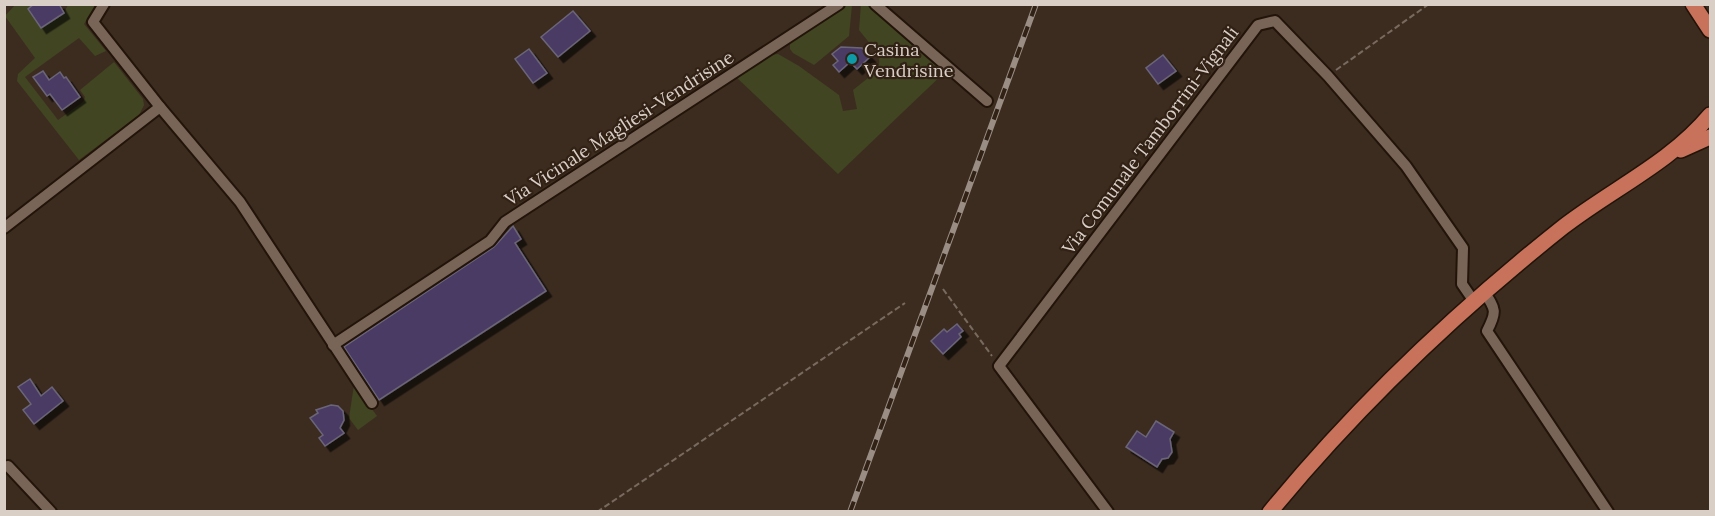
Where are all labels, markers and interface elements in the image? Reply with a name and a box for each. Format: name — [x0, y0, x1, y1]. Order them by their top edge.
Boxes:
street label: Via Comunale Tamborrini-Vignali — [1056, 22, 1243, 259]
place label: Casina Vendrisine — [863, 38, 954, 82]
street label: Via Vicinale Magliesi-Vendrisine — [499, 45, 738, 211]
marker: Casina Vendrisine — [845, 52, 859, 66]

